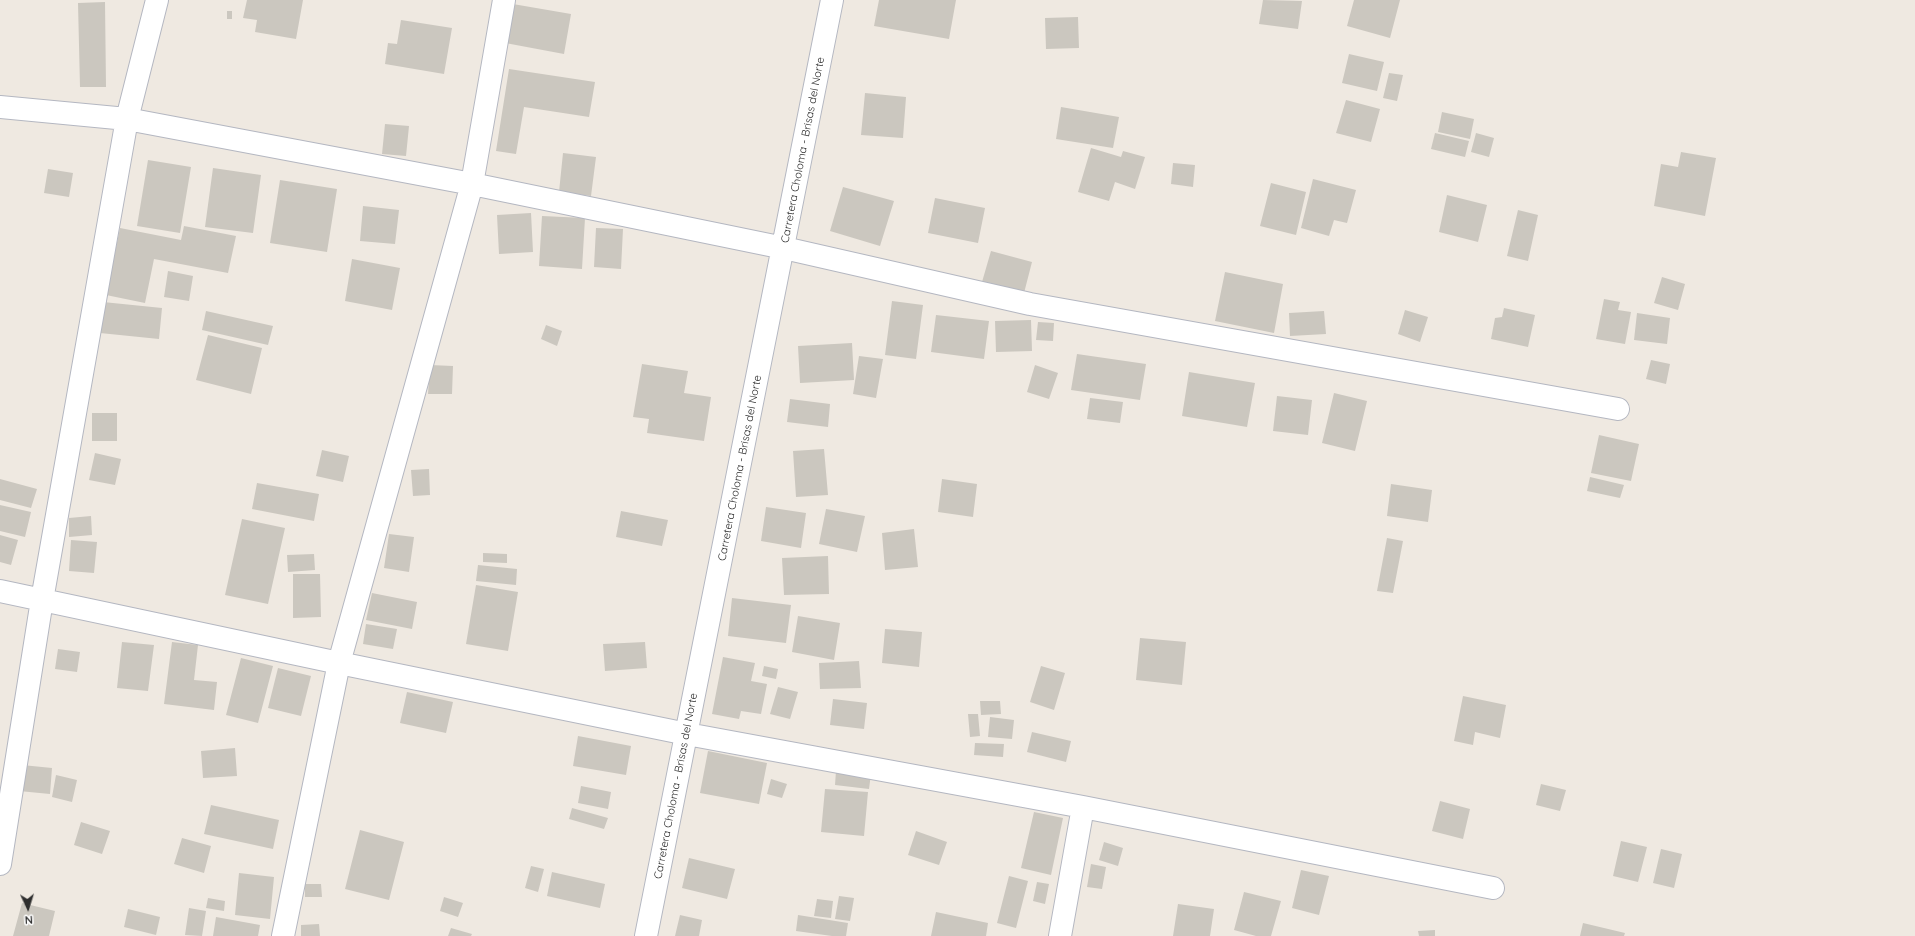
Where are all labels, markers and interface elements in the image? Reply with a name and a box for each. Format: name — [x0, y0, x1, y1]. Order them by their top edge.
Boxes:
street label: Carretera Choloma - Brisas del Norte — [778, 56, 828, 244]
street label: Carretera Choloma - Brisas del Norte — [715, 374, 765, 562]
street label: Carretera Choloma - Brisas del Norte — [651, 692, 701, 880]
north arrow — [8, 888, 48, 928]
text: N — [24, 913, 33, 927]

